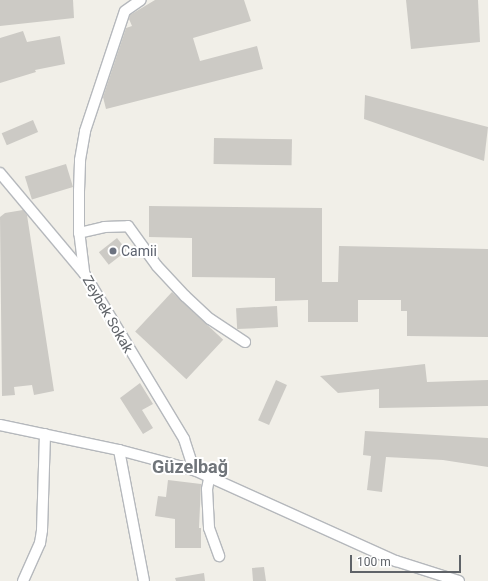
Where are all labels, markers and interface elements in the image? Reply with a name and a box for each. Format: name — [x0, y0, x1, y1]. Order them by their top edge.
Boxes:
place label: Camii — [121, 243, 157, 259]
marker: Camii — [108, 246, 118, 256]
street label: Zeybek Sokak — [79, 272, 137, 356]
district label: Güzelbağ — [152, 456, 228, 478]
scale bar — [352, 547, 463, 573]
text: 100 m — [357, 555, 391, 569]

